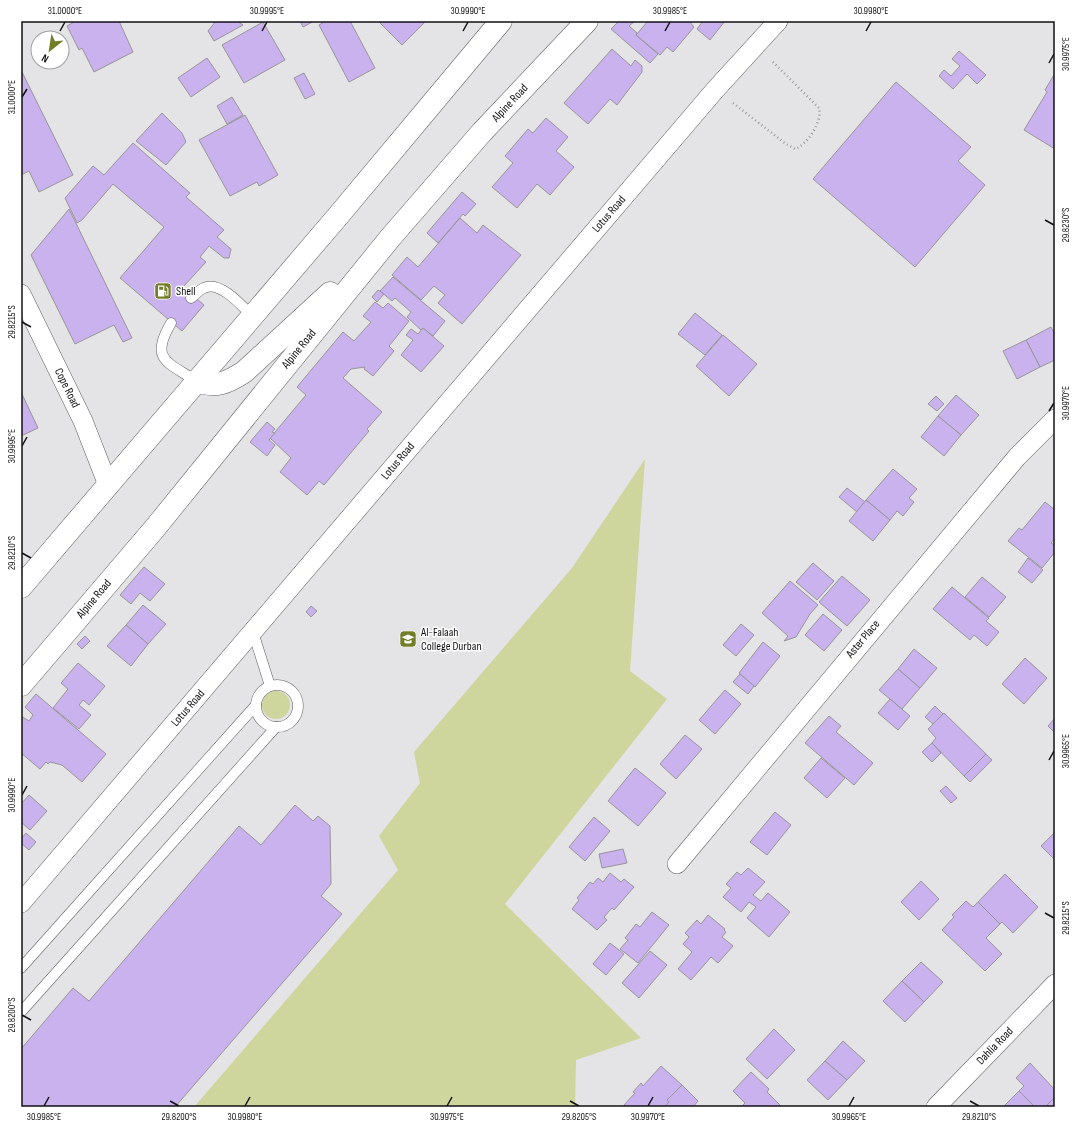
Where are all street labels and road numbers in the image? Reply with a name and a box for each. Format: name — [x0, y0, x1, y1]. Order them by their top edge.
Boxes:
street label: Alpine Road — [488, 81, 531, 126]
street label: Lotus Road — [589, 192, 629, 236]
street label: Alpine Road — [278, 326, 319, 373]
street label: Cope Road — [51, 366, 83, 410]
street label: Lotus Road — [378, 439, 418, 483]
street label: Alpine Road — [73, 576, 115, 622]
street label: Aster Place — [842, 617, 883, 662]
street label: Lotus Road — [168, 686, 208, 730]
street label: Dahlia Road — [973, 1024, 1017, 1068]

